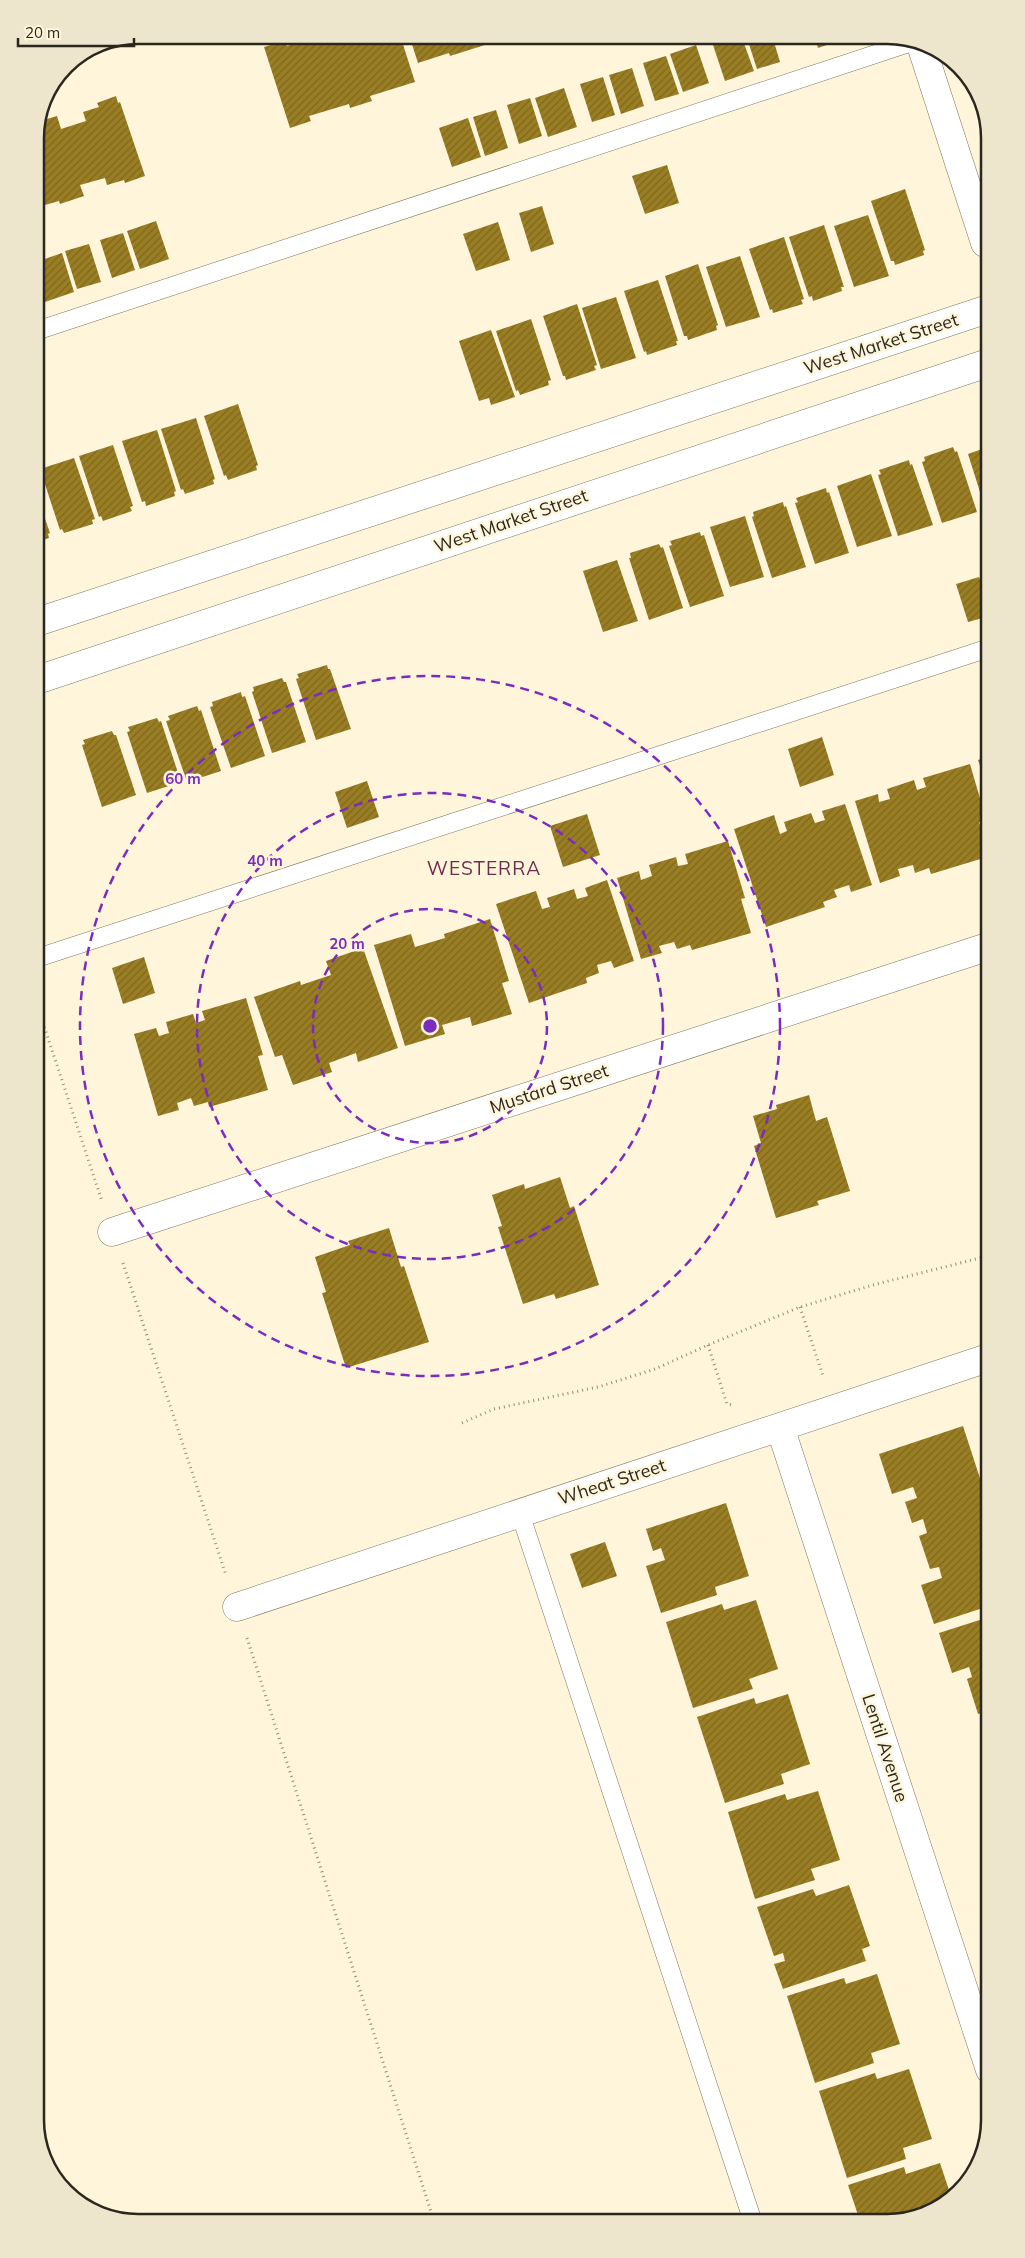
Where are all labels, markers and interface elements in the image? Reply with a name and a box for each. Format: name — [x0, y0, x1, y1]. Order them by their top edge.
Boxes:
scale bar — [18, 15, 134, 47]
text: 20 m — [25, 23, 60, 42]
street label: West Market Street — [801, 308, 961, 379]
street label: West Market Street — [431, 483, 591, 558]
text: 60 m — [165, 769, 201, 788]
text: 40 m — [247, 851, 283, 870]
district label: WESTERRA — [427, 856, 541, 880]
text: 20 m — [329, 934, 365, 953]
centre of rings — [421, 1017, 439, 1035]
street label: Mustard Street — [487, 1059, 611, 1119]
street label: Wheat Street — [555, 1453, 669, 1510]
street label: Lentil Avenue — [857, 1691, 914, 1805]

